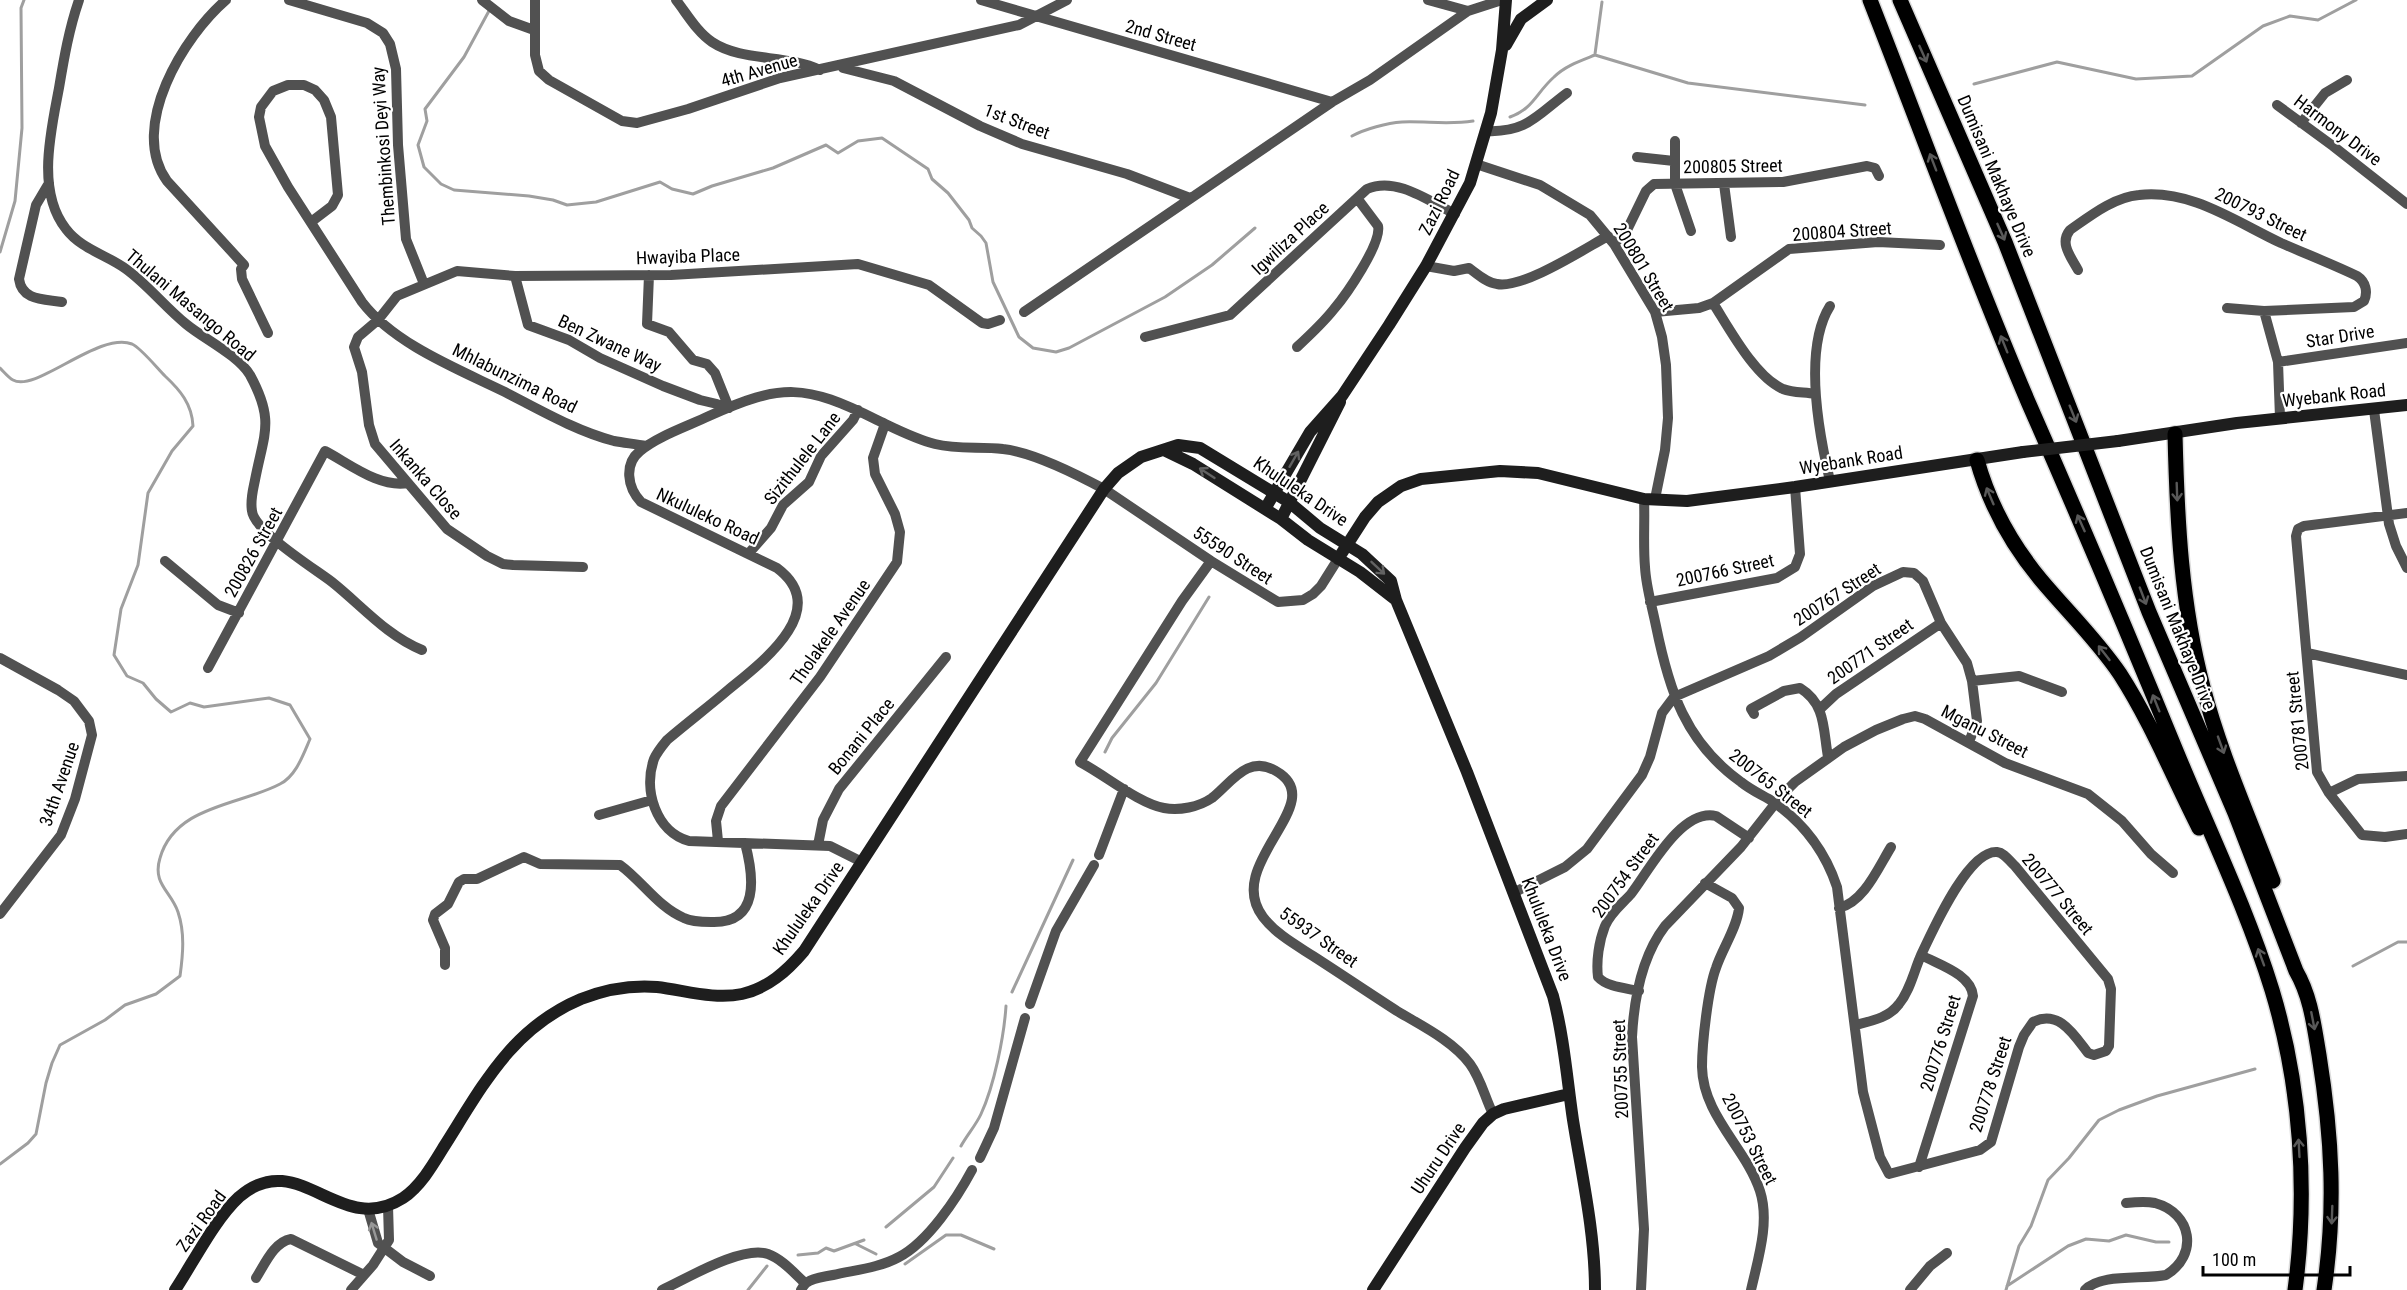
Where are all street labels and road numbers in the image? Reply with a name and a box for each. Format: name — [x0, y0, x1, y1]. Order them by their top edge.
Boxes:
street label: 2nd Street — [1123, 15, 1199, 55]
street label: 4th Avenue — [718, 49, 800, 91]
street label: Thembinkosi Deyi Way — [367, 65, 399, 226]
street label: Harmony Drive — [2290, 90, 2386, 170]
street label: Dumisani Makhaye Drive — [1953, 92, 2041, 260]
street label: 1st Street — [981, 99, 1053, 143]
street label: 200805 Street — [1683, 155, 1783, 177]
street label: Zazi Road — [1414, 166, 1464, 238]
street label: 200793 Street — [2212, 183, 2310, 245]
street label: Igwiliza Place — [1247, 197, 1333, 279]
street label: 200804 Street — [1792, 217, 1892, 245]
street label: 200801 Street — [1609, 219, 1679, 315]
street label: Hwayiba Place — [636, 244, 740, 268]
street label: Thulani Masango Road — [122, 245, 260, 365]
street label: Ben Zwane Way — [555, 310, 665, 376]
street label: Star Drive — [2304, 320, 2376, 352]
street label: Mhlabunzima Road — [449, 339, 581, 417]
street label: Wyebank Road — [2281, 379, 2387, 411]
street label: Sizithulele Lane — [759, 407, 845, 509]
street label: Inkanka Close — [385, 435, 467, 523]
street label: Wyebank Road — [1798, 441, 1904, 479]
street label: Khululeka Drive — [1250, 452, 1352, 530]
street label: Nkululeko Road — [653, 483, 763, 549]
street label: 200826 Street — [220, 503, 286, 601]
street label: 55590 Street — [1189, 521, 1277, 589]
street label: Dumisani Makhaye Drive — [2136, 543, 2220, 713]
street label: 200766 Street — [1674, 549, 1776, 591]
street label: 200767 Street — [1790, 558, 1884, 630]
street label: Tholakele Avenue — [786, 575, 874, 689]
street label: 200771 Street — [1823, 614, 1917, 688]
street label: 200781 Street — [2281, 670, 2313, 772]
street label: Bonani Place — [824, 693, 898, 779]
street label: Mganu Street — [1938, 700, 2032, 762]
street label: 34th Avenue — [35, 739, 83, 829]
street label: 200765 Street — [1725, 744, 1817, 822]
street label: 200754 Street — [1587, 829, 1663, 921]
street label: 200777 Street — [2018, 849, 2098, 939]
street label: Khululeka Drive — [768, 857, 848, 959]
street label: Khululeka Drive — [1518, 874, 1576, 984]
street label: 55937 Street — [1276, 902, 1362, 972]
street label: 200776 Street — [1915, 992, 1965, 1094]
street label: 200755 Street — [1608, 1019, 1632, 1119]
street label: 200778 Street — [1965, 1033, 2015, 1135]
street label: 200753 Street — [1718, 1090, 1782, 1188]
street label: Uhuru Drive — [1406, 1118, 1470, 1198]
street label: Zazi Road — [172, 1186, 230, 1256]

